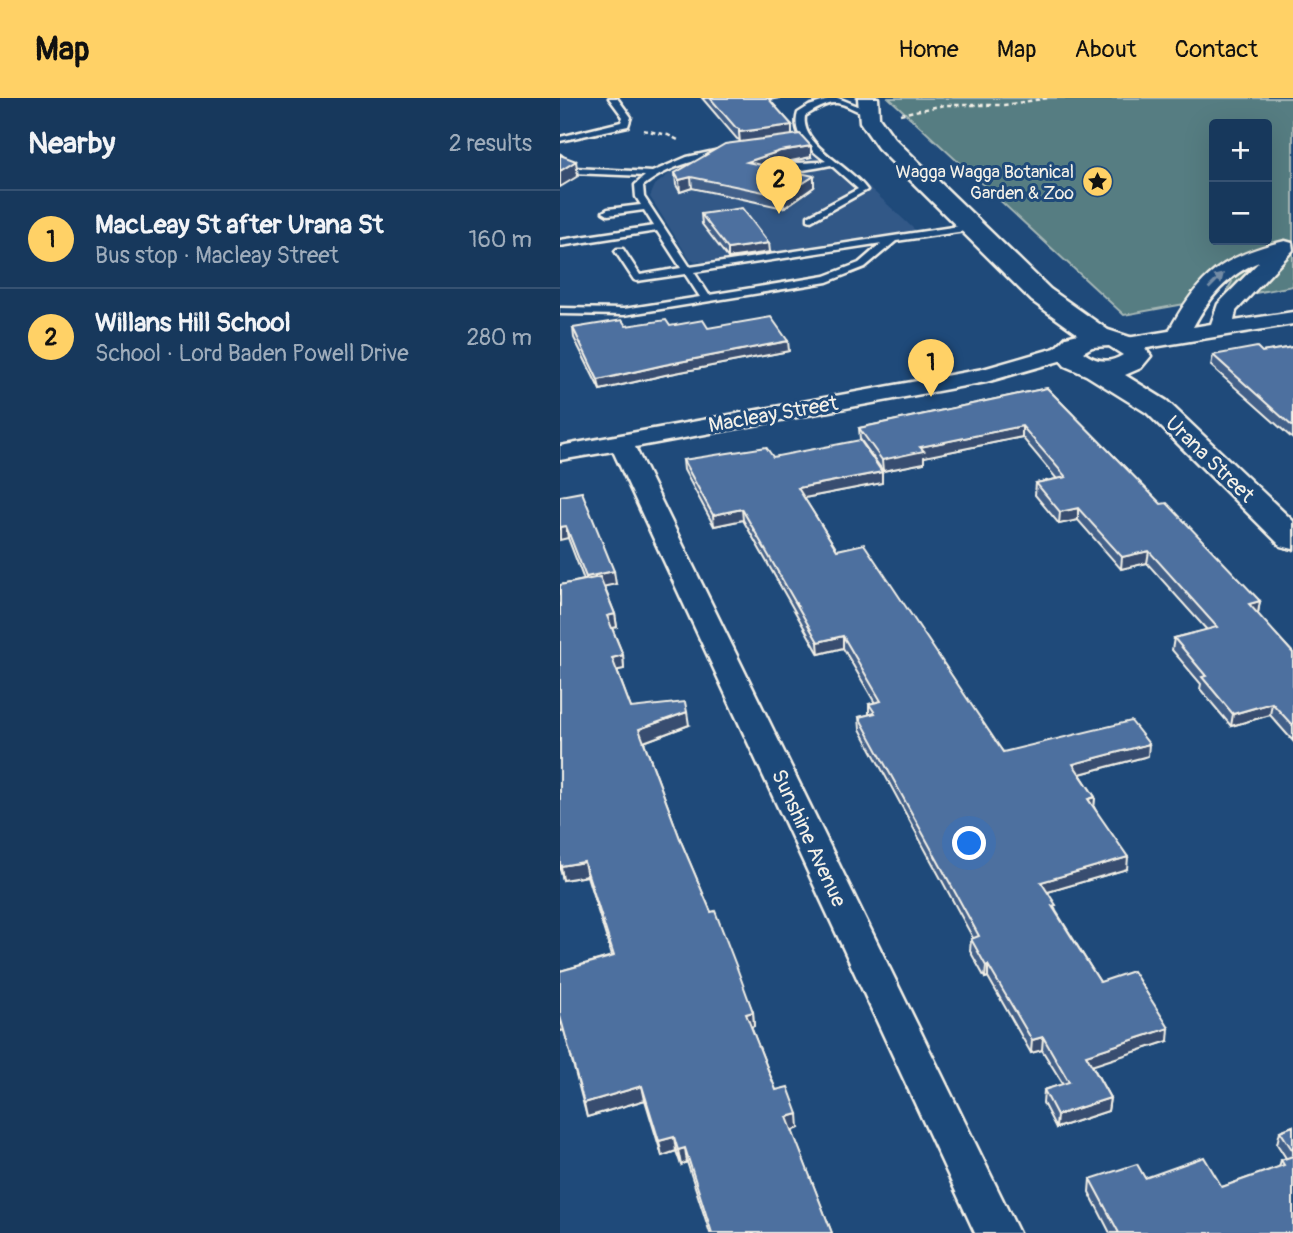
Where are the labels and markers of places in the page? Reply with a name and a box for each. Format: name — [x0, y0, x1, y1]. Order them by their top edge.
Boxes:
pin: 2 — [756, 156, 802, 214]
place label: Wagga Wagga Botanical Garden & Zoo — [896, 161, 1074, 205]
place icon: Wagga Wagga Botanical Garden & Zoo — [1080, 165, 1114, 199]
pin: 1 — [908, 339, 954, 397]

